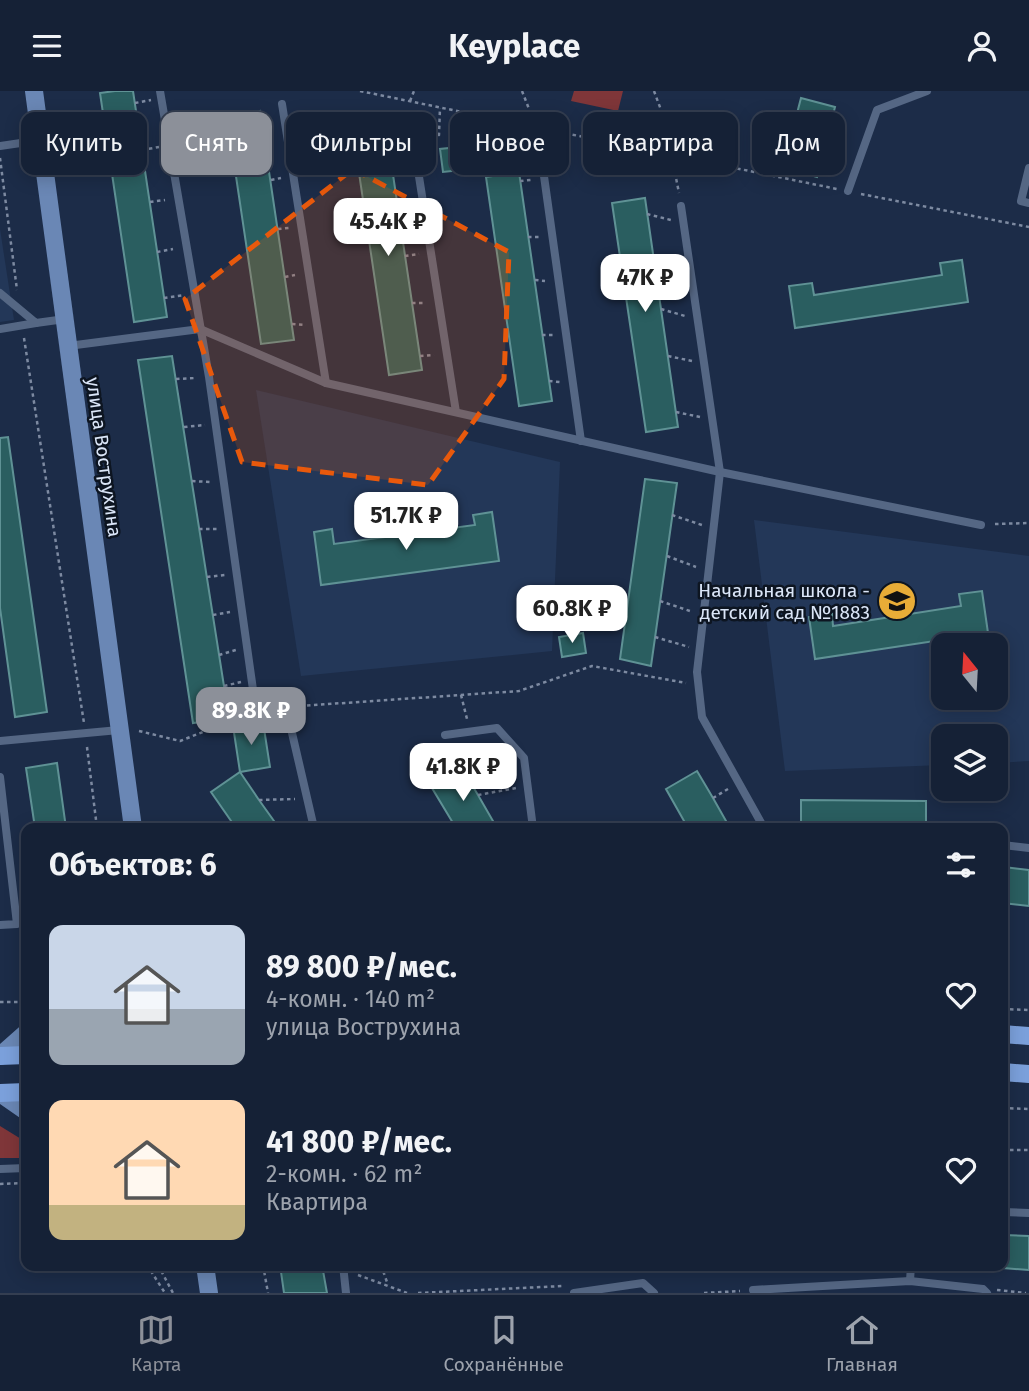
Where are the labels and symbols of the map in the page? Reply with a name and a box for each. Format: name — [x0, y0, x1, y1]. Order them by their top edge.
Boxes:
pin: 45.4K ₽ — [323, 199, 453, 258]
pin: 47K ₽ — [596, 255, 694, 314]
street label: улица Вострухина — [81, 376, 127, 538]
pin: 51.7K ₽ — [341, 493, 471, 552]
place label: Начальная школа - детский сад №1883 — [698, 579, 870, 624]
school or university icon: Начальная школа - детский сад №1883 — [876, 580, 918, 622]
pin: 60.8K ₽ — [507, 585, 637, 645]
north arrow — [931, 633, 1008, 711]
pin: 89.8K ₽ — [186, 687, 316, 747]
pin: 41.8K ₽ — [398, 743, 528, 803]

